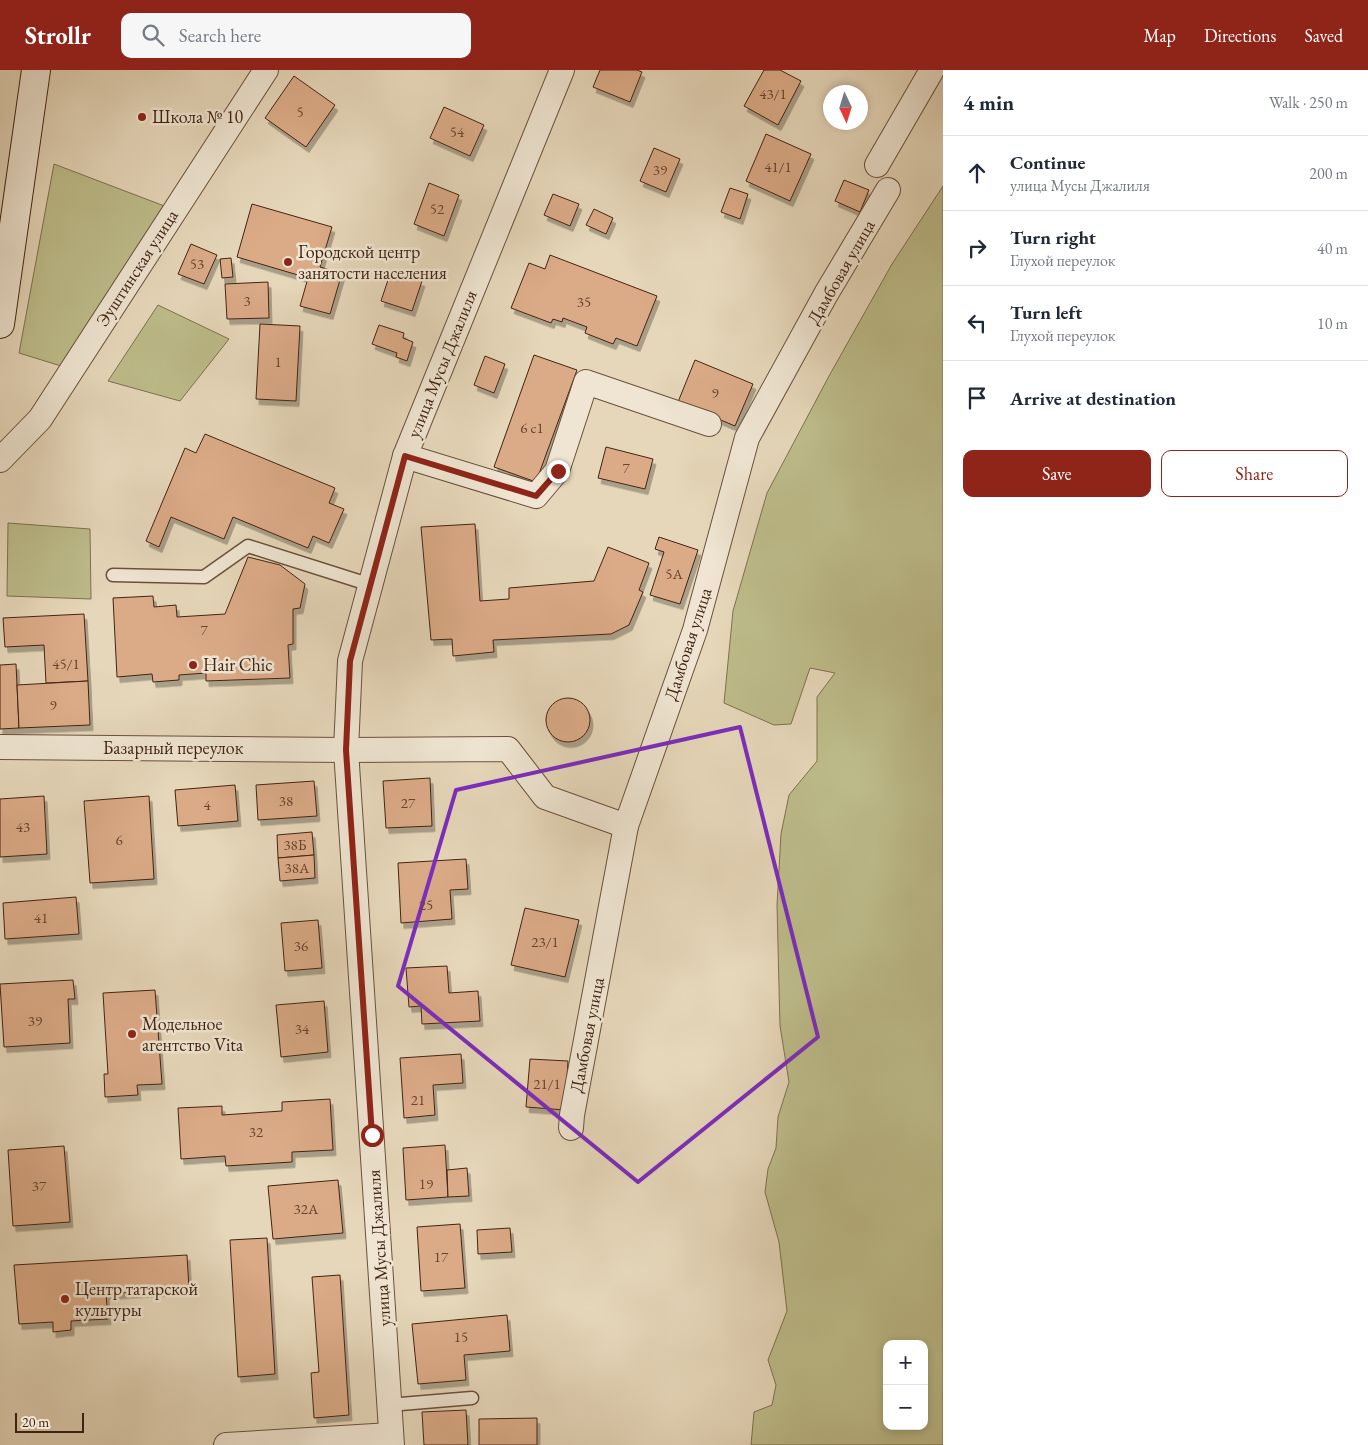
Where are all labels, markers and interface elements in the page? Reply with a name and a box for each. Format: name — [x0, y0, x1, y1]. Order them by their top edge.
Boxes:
search box — [121, 13, 471, 58]
text: Strollr — [25, 20, 91, 51]
icon: search — [139, 21, 167, 49]
text: Search here — [179, 23, 261, 48]
text: Map — [1144, 24, 1176, 47]
text: Directions — [1204, 24, 1276, 47]
text: Saved — [1304, 24, 1343, 47]
house number: 43/1 — [759, 84, 787, 103]
north arrow — [823, 85, 868, 130]
text: 4 min — [963, 89, 1014, 116]
text: Walk · 250 m — [1269, 92, 1348, 113]
house number: 5 — [296, 102, 304, 121]
place label: Школа № 10 — [152, 105, 244, 128]
marker: Школа № 10 — [136, 111, 148, 123]
house number: 54 — [450, 122, 465, 141]
text: Continue — [1010, 150, 1085, 175]
house number: 41/1 — [764, 157, 792, 176]
icon: ahead — [963, 159, 991, 187]
house number: 39 — [653, 160, 667, 179]
text: 200 m — [1309, 163, 1348, 184]
text: улица Мусы Джалиля — [1010, 175, 1150, 196]
house number: 52 — [430, 199, 445, 218]
street label: Эуштинская улица — [90, 204, 183, 330]
street label: Дамбовая улица — [801, 215, 880, 328]
text: Turn right — [1010, 225, 1096, 250]
icon: right — [963, 234, 991, 262]
text: 40 m — [1317, 238, 1348, 259]
place label: Городской центр занятости населения — [298, 240, 447, 284]
text: Глухой переулок — [1010, 250, 1116, 271]
house number: 53 — [190, 254, 204, 273]
marker: Городской центр занятости населения — [282, 256, 294, 268]
street label: улица Мусы Джалиля — [401, 287, 482, 441]
house number: 3 — [243, 291, 251, 310]
house number: 35 — [577, 292, 591, 311]
text: Turn left — [1010, 300, 1082, 325]
icon: left — [963, 309, 991, 337]
text: 10 m — [1317, 313, 1348, 334]
text: Глухой переулок — [1010, 325, 1116, 346]
house number: 1 — [274, 352, 282, 371]
house number: 9 — [711, 383, 719, 402]
icon: arrive — [963, 384, 991, 412]
text: Arrive at destination — [1010, 386, 1176, 411]
house number: 6 с1 — [520, 418, 544, 437]
button: Save — [963, 450, 1151, 497]
button: Share — [1161, 450, 1348, 497]
house number: 7 — [622, 458, 630, 477]
route end — [547, 460, 570, 483]
house number: 5А — [665, 564, 683, 583]
street label: Дамбовая улица — [659, 584, 717, 703]
house number: 7 — [200, 620, 208, 639]
place label: Hair Chic — [203, 653, 273, 676]
house number: 45/1 — [52, 654, 80, 673]
marker: Hair Chic — [187, 659, 199, 671]
house number: 9 — [49, 695, 57, 714]
street label: Базарный переулок — [103, 736, 244, 759]
house number: 38 — [279, 791, 293, 810]
house number: 27 — [401, 793, 416, 812]
house number: 4 — [203, 795, 211, 814]
house number: 43 — [16, 817, 30, 836]
house number: 6 — [115, 830, 123, 849]
house number: 38Б — [283, 835, 307, 854]
house number: 38А — [285, 858, 310, 877]
house number: 25 — [419, 895, 433, 914]
house number: 41 — [34, 908, 48, 927]
house number: 23/1 — [531, 932, 559, 951]
house number: 36 — [294, 936, 308, 955]
street label: Дамбовая улица — [564, 974, 609, 1095]
house number: 39 — [28, 1011, 42, 1030]
place label: Модельное агентство Vita — [142, 1012, 244, 1056]
house number: 34 — [295, 1019, 310, 1038]
marker: Модельное агентство Vita — [126, 1028, 138, 1040]
house number: 21/1 — [533, 1074, 561, 1093]
house number: 21 — [411, 1090, 425, 1109]
house number: 32 — [249, 1122, 264, 1141]
route start — [361, 1124, 384, 1147]
street label: улица Мусы Джалиля — [362, 1169, 395, 1327]
house number: 19 — [419, 1174, 433, 1193]
house number: 37 — [32, 1176, 47, 1195]
house number: 32А — [294, 1199, 319, 1218]
house number: 17 — [434, 1247, 449, 1266]
place label: Центр татарской культуры — [75, 1277, 198, 1321]
marker: Центр татарской культуры — [59, 1293, 71, 1305]
house number: 15 — [454, 1327, 468, 1346]
map controls — [883, 1340, 928, 1430]
button: + — [883, 1340, 928, 1385]
button: − — [883, 1385, 928, 1430]
scale bar — [15, 1410, 84, 1433]
text: 20 m — [22, 1413, 49, 1431]

